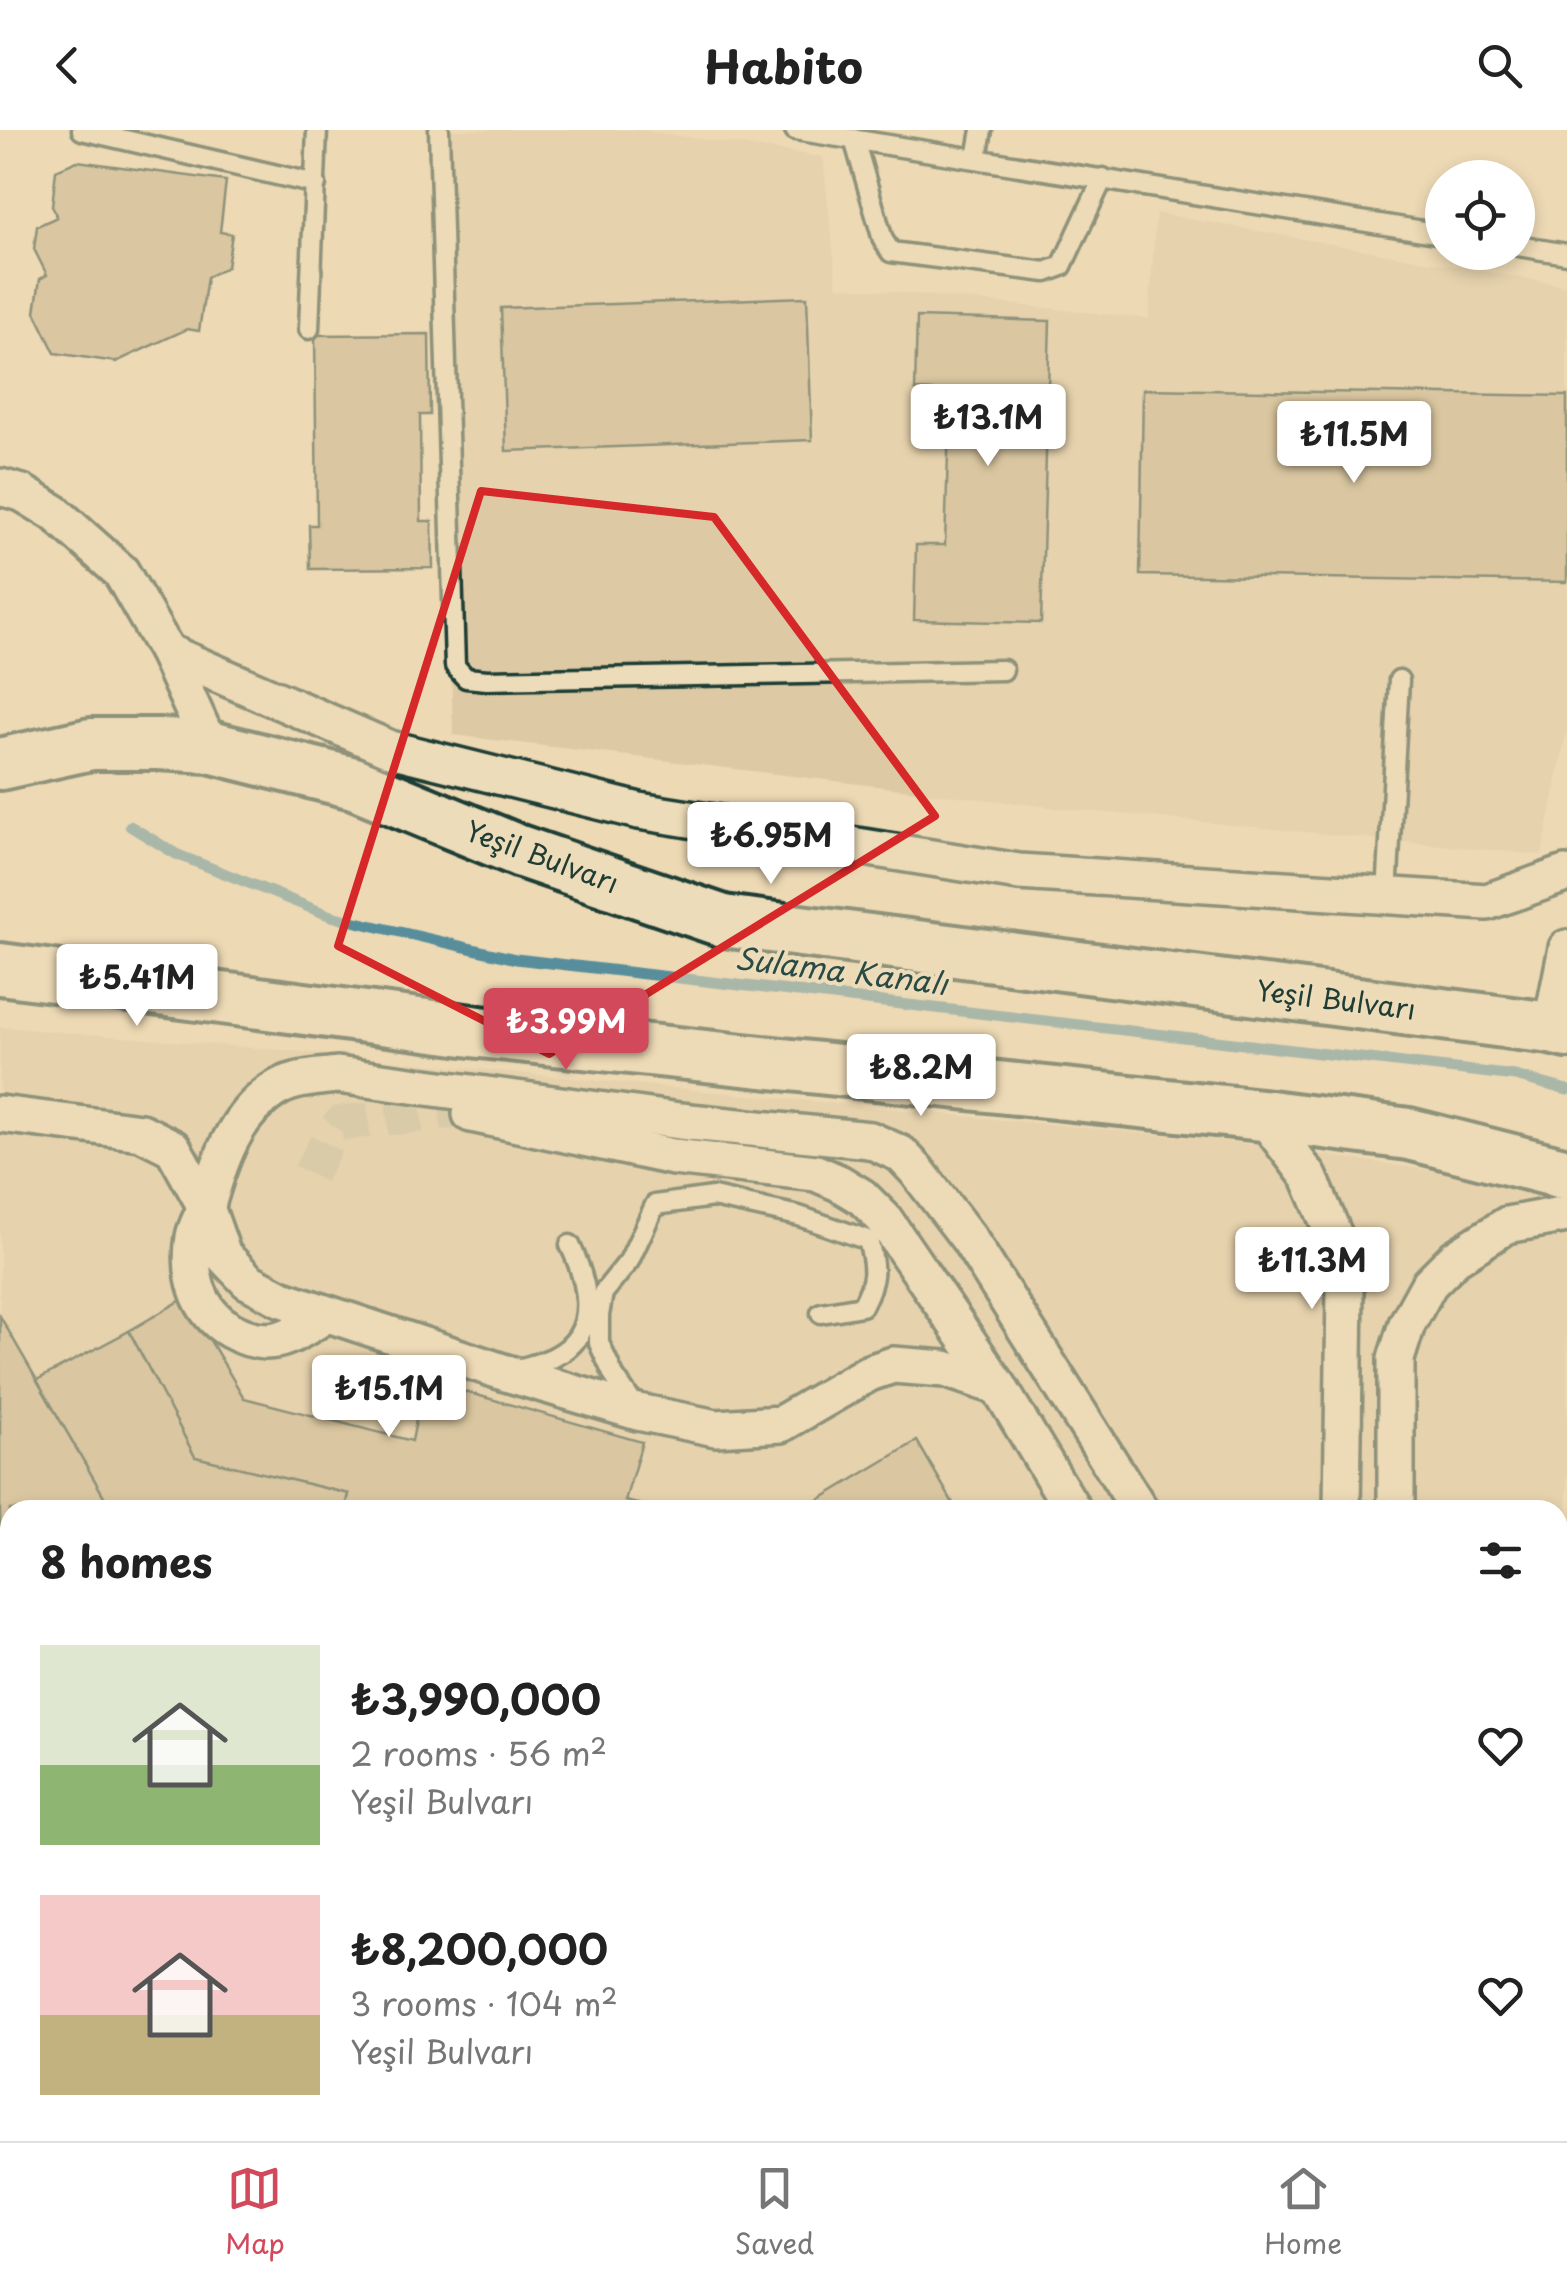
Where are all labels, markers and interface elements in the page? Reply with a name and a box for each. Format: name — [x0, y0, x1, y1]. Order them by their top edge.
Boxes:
text: Habito — [704, 31, 863, 99]
icon: back — [40, 38, 95, 93]
icon: search — [1472, 38, 1527, 93]
map controls — [1425, 160, 1535, 270]
button: locate — [1425, 160, 1535, 270]
pin: ₺13.1M — [907, 384, 1069, 469]
text: ₺13.1M — [933, 392, 1043, 440]
pin: ₺11.5M — [1273, 401, 1435, 486]
text: ₺11.5M — [1299, 409, 1409, 457]
pin: ₺6.95M — [690, 802, 852, 887]
street label: Yeşil Bulvarı — [460, 808, 625, 903]
text: ₺6.95M — [709, 810, 833, 858]
water label: Sulama Kanalı — [733, 934, 952, 1005]
pin: ₺5.41M — [56, 944, 218, 1029]
text: ₺5.41M — [79, 952, 195, 1000]
street label: Yeşil Bulvarı — [1254, 967, 1418, 1030]
pin: ₺3.99M — [485, 988, 647, 1073]
text: ₺3.99M — [506, 996, 626, 1044]
pin: ₺8.2M — [851, 1034, 991, 1119]
text: ₺8.2M — [869, 1042, 973, 1090]
pin: ₺11.3M — [1231, 1227, 1393, 1312]
text: ₺11.3M — [1257, 1235, 1367, 1283]
pin: ₺15.1M — [308, 1355, 470, 1440]
text: ₺15.1M — [334, 1363, 444, 1411]
text: 8 homes — [40, 1529, 213, 1592]
icon: filters — [1473, 1533, 1528, 1588]
text: ₺3,990,000 — [350, 1666, 601, 1729]
icon: home — [120, 1685, 240, 1805]
icon: heart — [1473, 1718, 1528, 1773]
text: 2 rooms · 56 m² — [350, 1729, 607, 1777]
text: Yeşil Bulvarı — [350, 1777, 533, 1825]
text: ₺8,200,000 — [350, 1916, 608, 1979]
icon: home — [120, 1935, 240, 2055]
icon: heart — [1473, 1968, 1528, 2023]
text: 3 rooms · 104 m² — [350, 1979, 618, 2027]
text: Yeşil Bulvarı — [350, 2027, 533, 2075]
tab: Map — [225, 2161, 285, 2264]
tab: Saved — [735, 2161, 814, 2264]
tab: Home — [1264, 2161, 1342, 2264]

